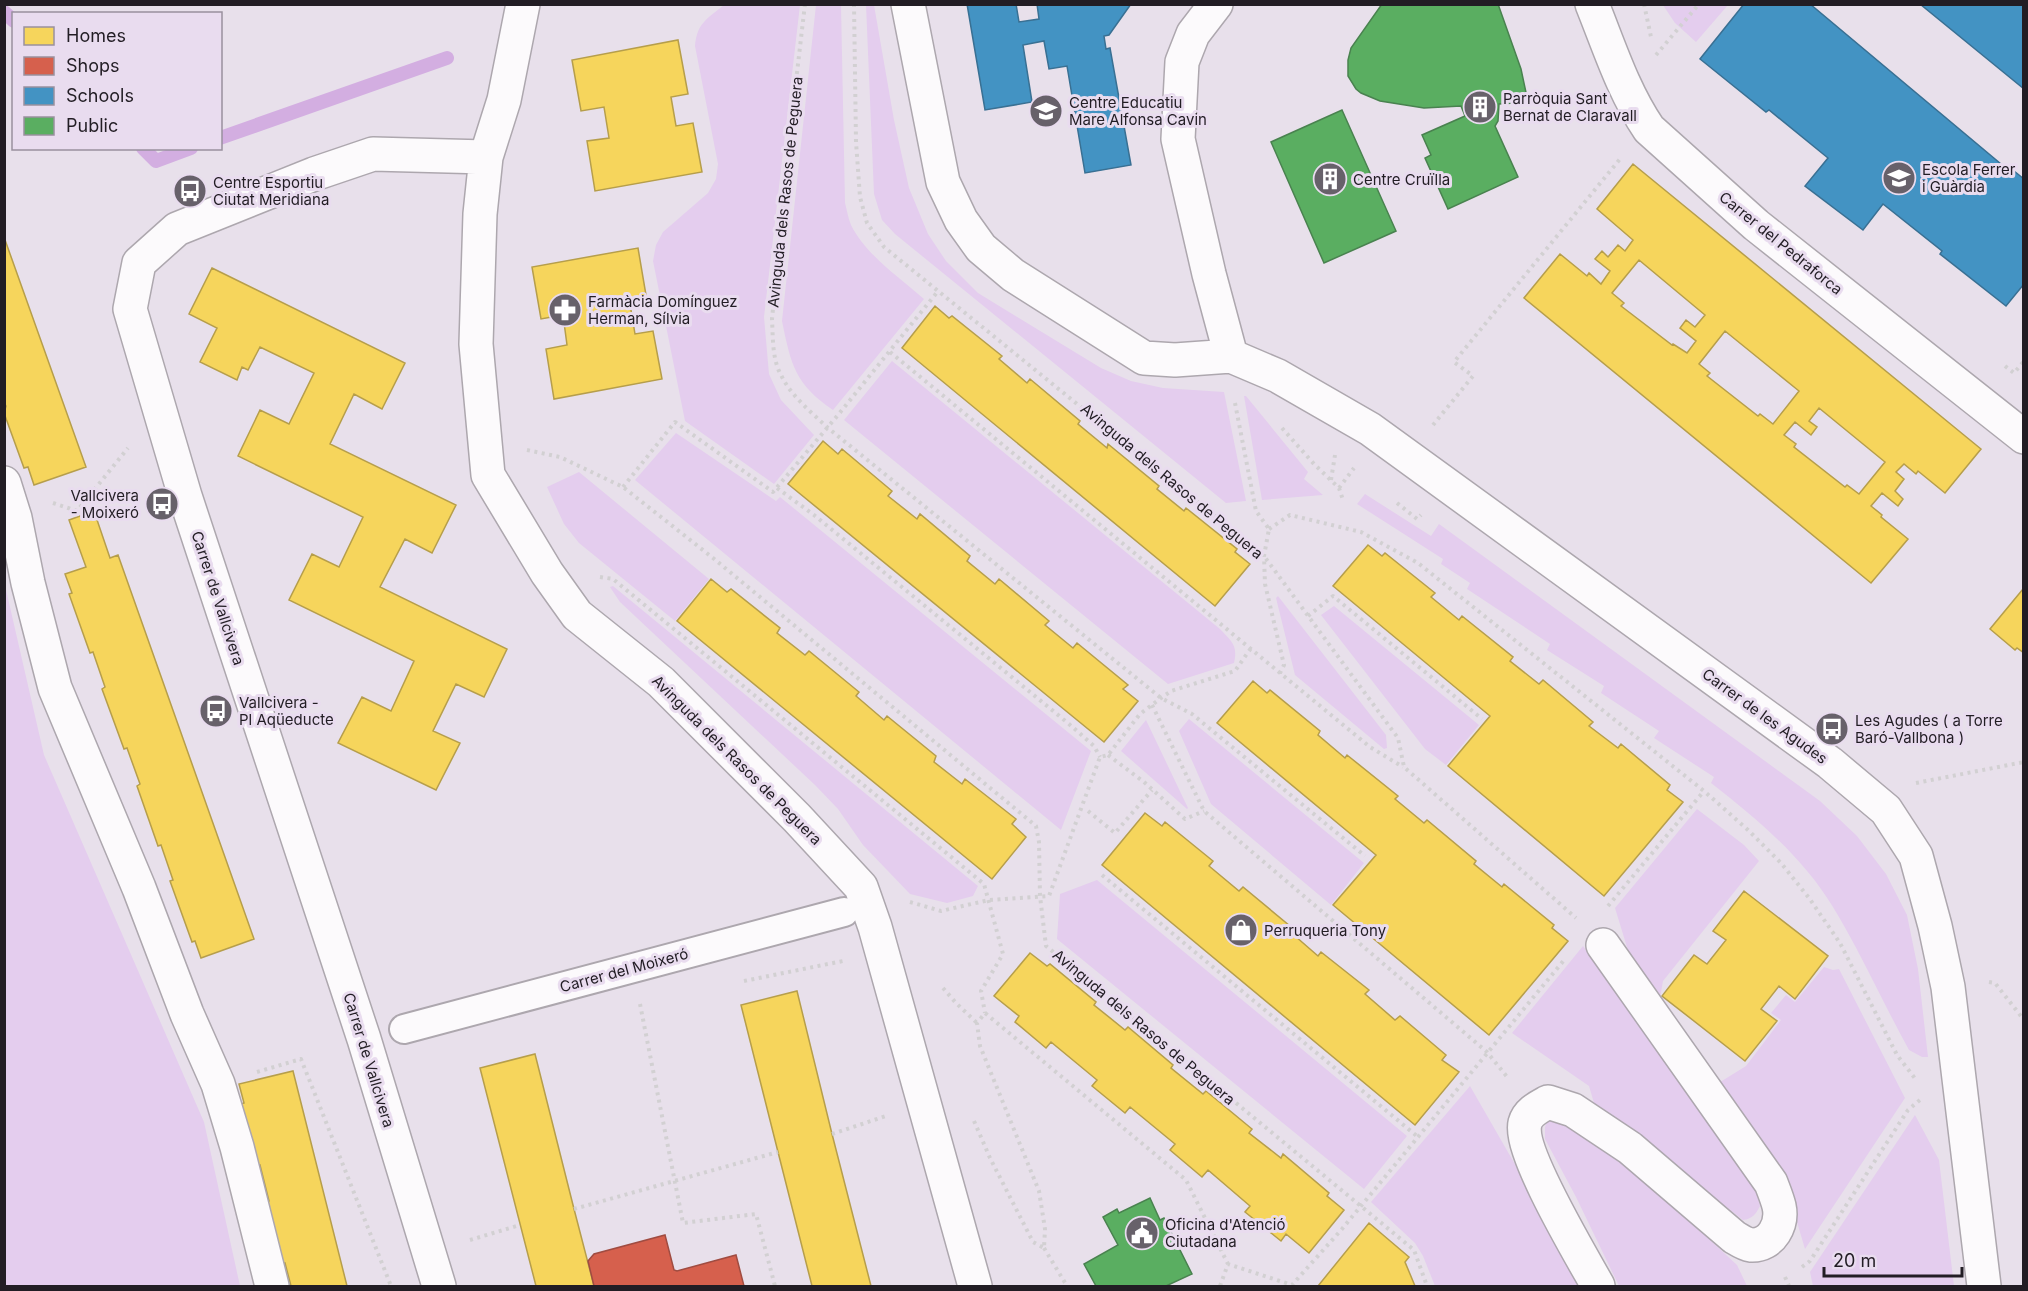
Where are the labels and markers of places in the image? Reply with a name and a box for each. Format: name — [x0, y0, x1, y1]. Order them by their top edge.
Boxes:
building icon: Parròquia Sant Bernat de Claravall — [1462, 89, 1498, 125]
place label: Parròquia Sant Bernat de Claravall — [1503, 89, 1637, 125]
school or university icon: Centre Educatiu Mare Alfonsa Cavin — [1028, 93, 1064, 129]
place label: Centre Educatiu Mare Alfonsa Cavin — [1069, 93, 1207, 129]
school or university icon: Escola Ferrer i Guàrdia — [1881, 160, 1917, 196]
place label: Escola Ferrer i Guàrdia — [1922, 160, 2016, 196]
building icon: Centre Cruïlla — [1312, 161, 1348, 197]
place label: Centre Cruïlla — [1353, 170, 1450, 189]
bus stop icon: Centre Esportiu Ciutat Meridiana — [172, 173, 208, 209]
place label: Centre Esportiu Ciutat Meridiana — [213, 173, 329, 209]
pharmacy icon: Farmàcia Domínguez Herman, Sílvia — [547, 292, 583, 328]
place label: Farmàcia Domínguez Herman, Sílvia — [588, 292, 738, 328]
place label: Vallcivera - Moixeró — [71, 486, 139, 522]
bus stop icon: Vallcivera - Moixeró — [144, 486, 180, 522]
bus stop icon: Vallcivera - Pl Aqüeducte — [198, 693, 234, 729]
place label: Vallcivera - Pl Aqüeducte — [239, 693, 334, 729]
bus stop icon: Les Agudes ( a Torre Baró-Vallbona ) — [1814, 711, 1850, 747]
place label: Les Agudes ( a Torre Baró-Vallbona ) — [1855, 711, 2003, 747]
shop icon: Perruqueria Tony — [1223, 912, 1259, 948]
place label: Perruqueria Tony — [1264, 921, 1387, 940]
public building icon: Oficina d'Atenció Ciutadana — [1124, 1215, 1160, 1251]
place label: Oficina d'Atenció Ciutadana — [1165, 1215, 1285, 1251]

